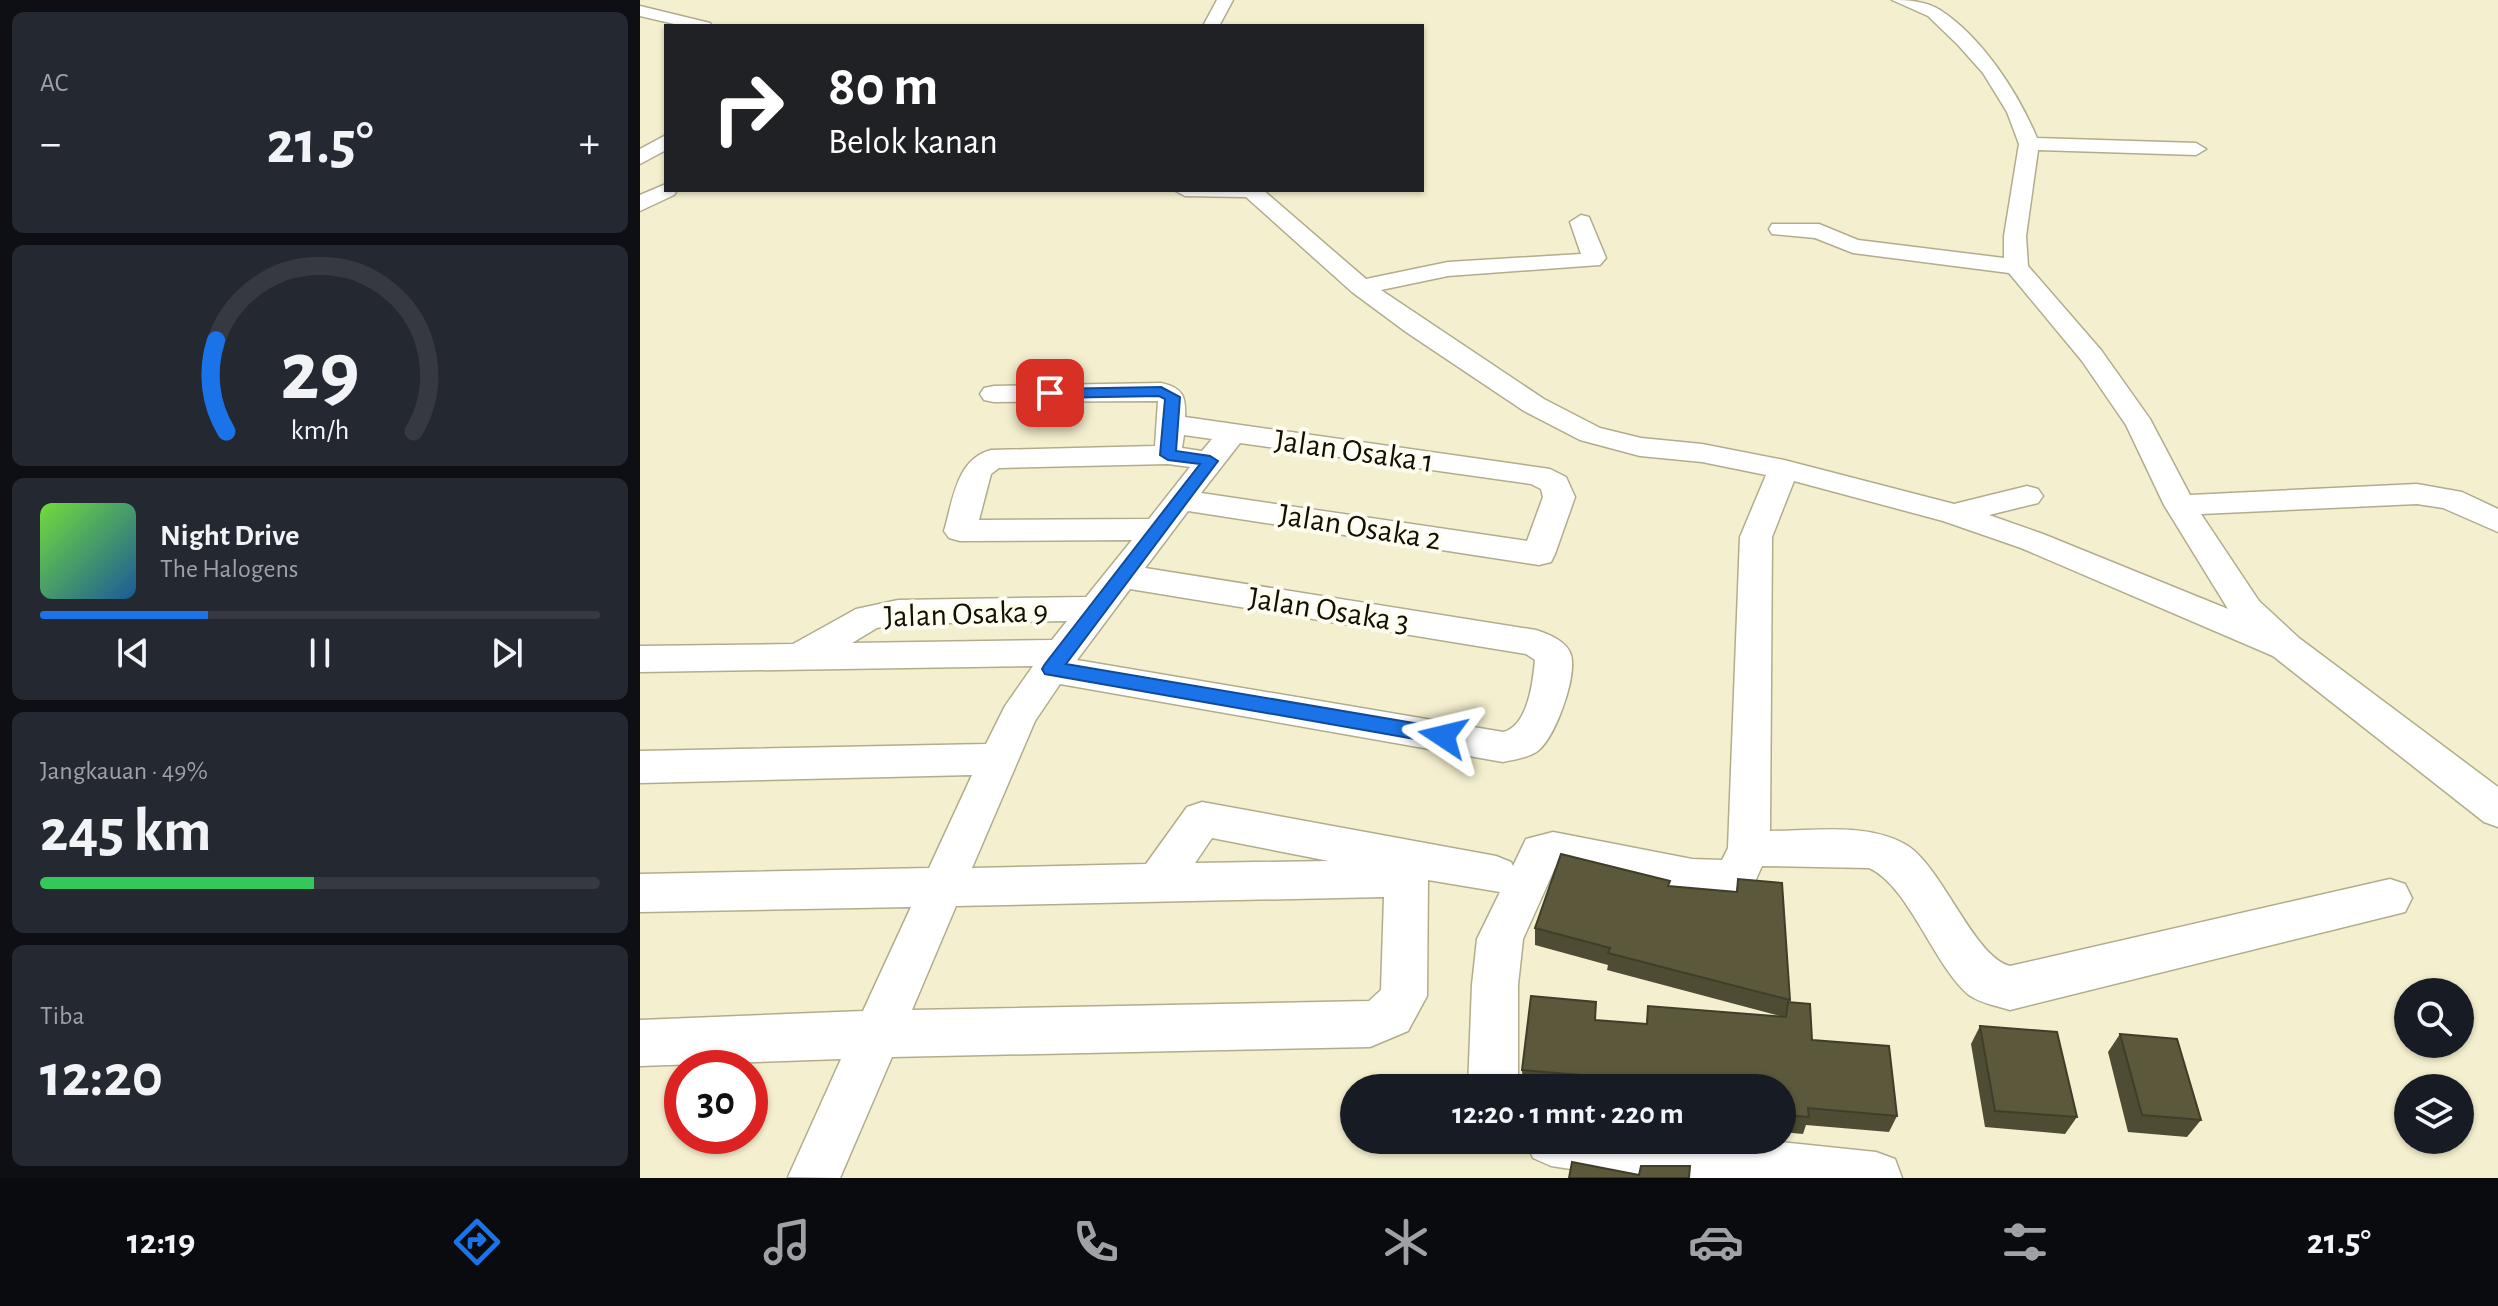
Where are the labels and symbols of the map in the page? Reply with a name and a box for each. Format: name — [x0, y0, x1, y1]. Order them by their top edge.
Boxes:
pin — [1016, 359, 1084, 427]
street label: Jalan Osaka 1 — [1272, 424, 1436, 478]
street label: Jalan Osaka 2 — [1277, 498, 1443, 556]
street label: Jalan Osaka 3 — [1246, 581, 1412, 639]
street label: Jalan Osaka 9 — [883, 595, 1049, 633]
position arrow — [1401, 694, 1485, 778]
speed limit sign: 30 — [664, 1050, 768, 1154]

